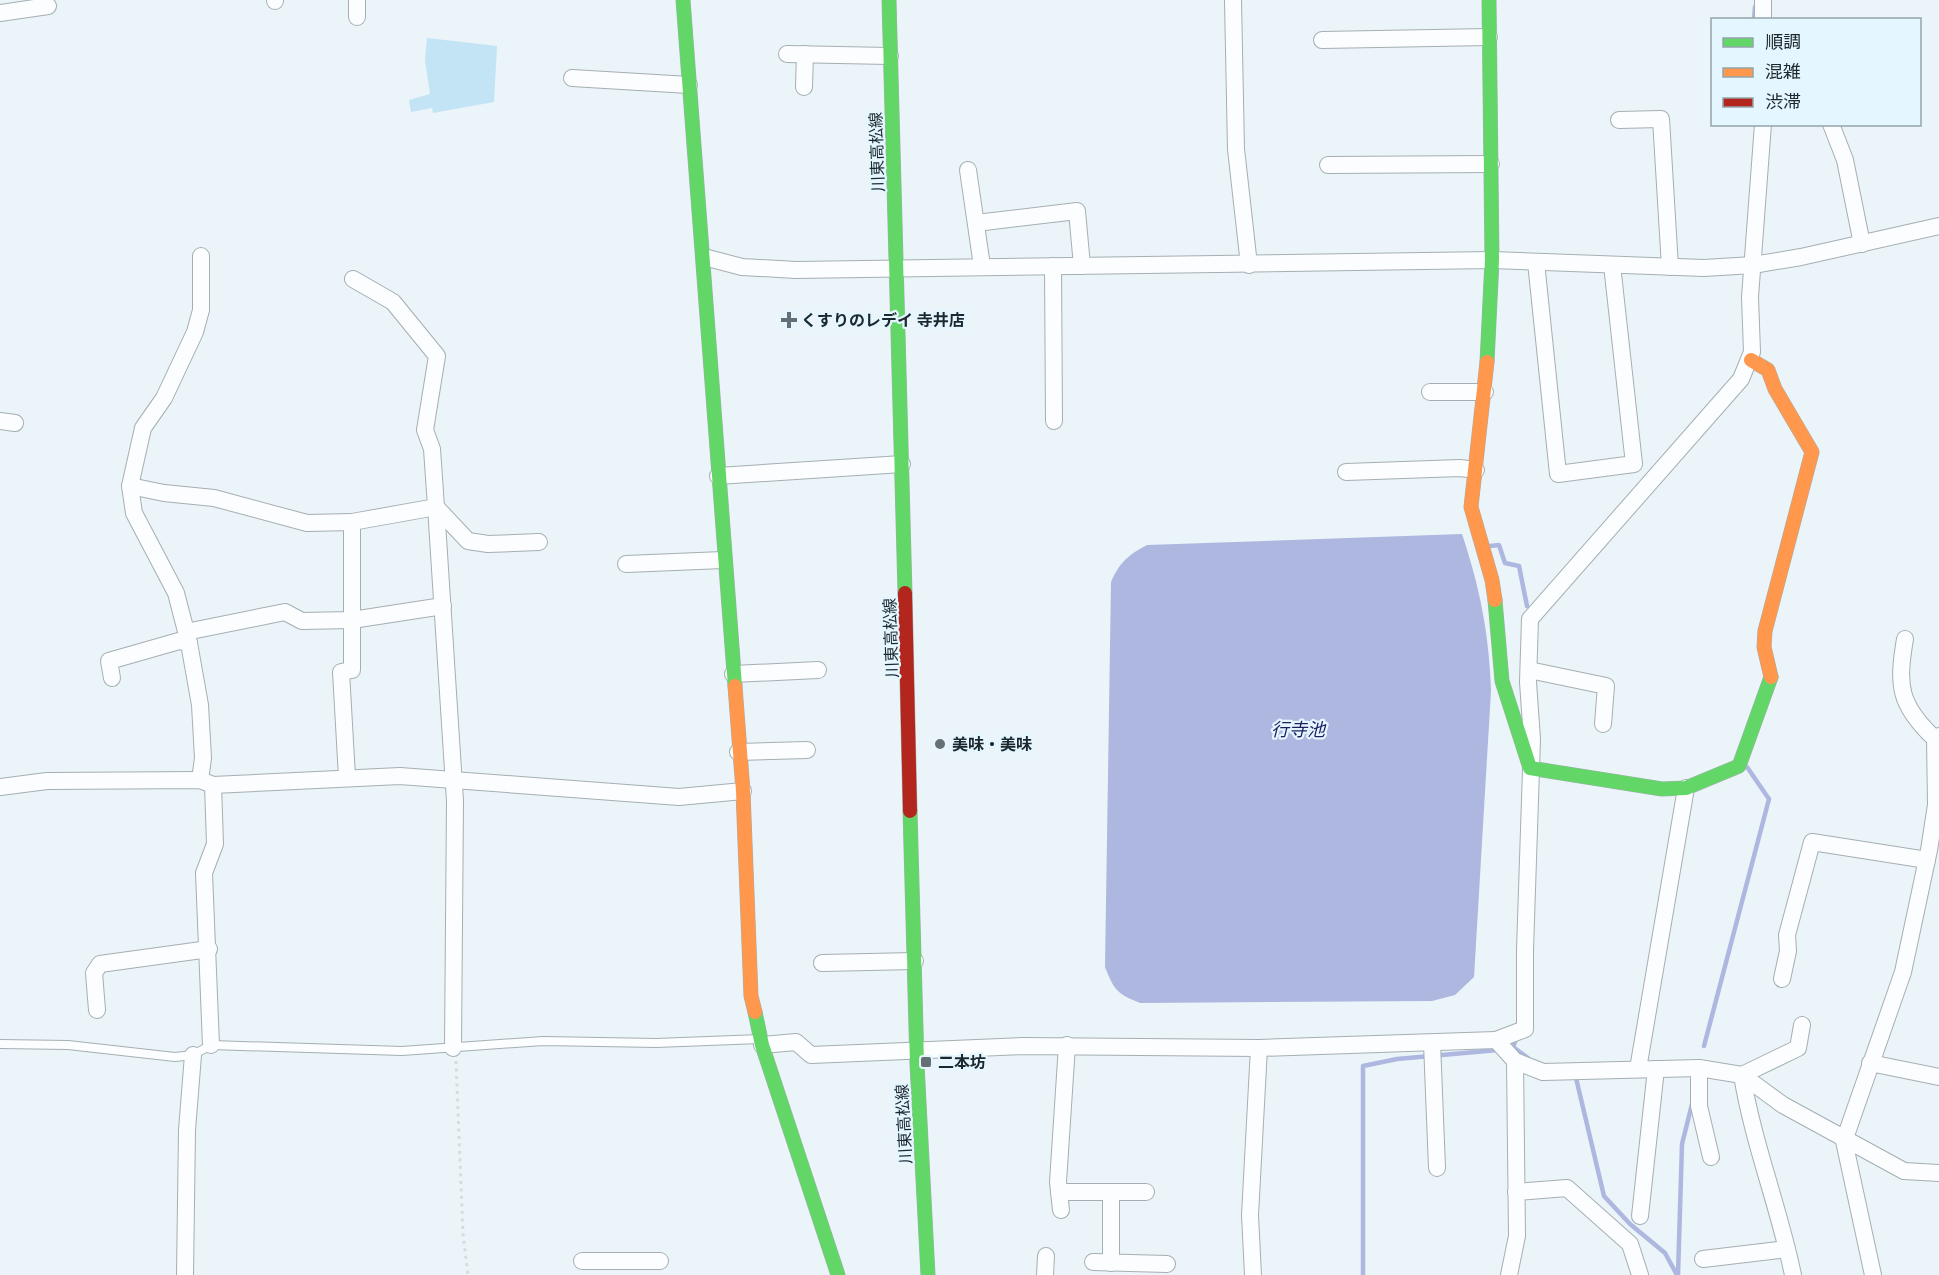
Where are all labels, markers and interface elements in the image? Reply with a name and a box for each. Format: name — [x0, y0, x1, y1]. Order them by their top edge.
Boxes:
legend — [1711, 18, 1921, 126]
text: 順調 — [1765, 31, 1801, 52]
text: 混雑 — [1765, 61, 1801, 82]
text: 渋滞 — [1765, 91, 1801, 112]
street label: 川東高松線 — [866, 112, 888, 192]
place label: くすりのレデイ 寺井店 — [801, 311, 965, 330]
marker: くすりのレデイ 寺井店 — [782, 313, 796, 327]
street label: 川東高松線 — [880, 598, 902, 678]
water label: 行寺池 — [1271, 719, 1327, 740]
place label: 美味・美味 — [952, 735, 1032, 754]
marker: 美味・美味 — [933, 737, 947, 751]
place label: 二本坊 — [938, 1053, 986, 1072]
marker: 二本坊 — [919, 1055, 933, 1069]
street label: 川東高松線 — [892, 1084, 916, 1164]

